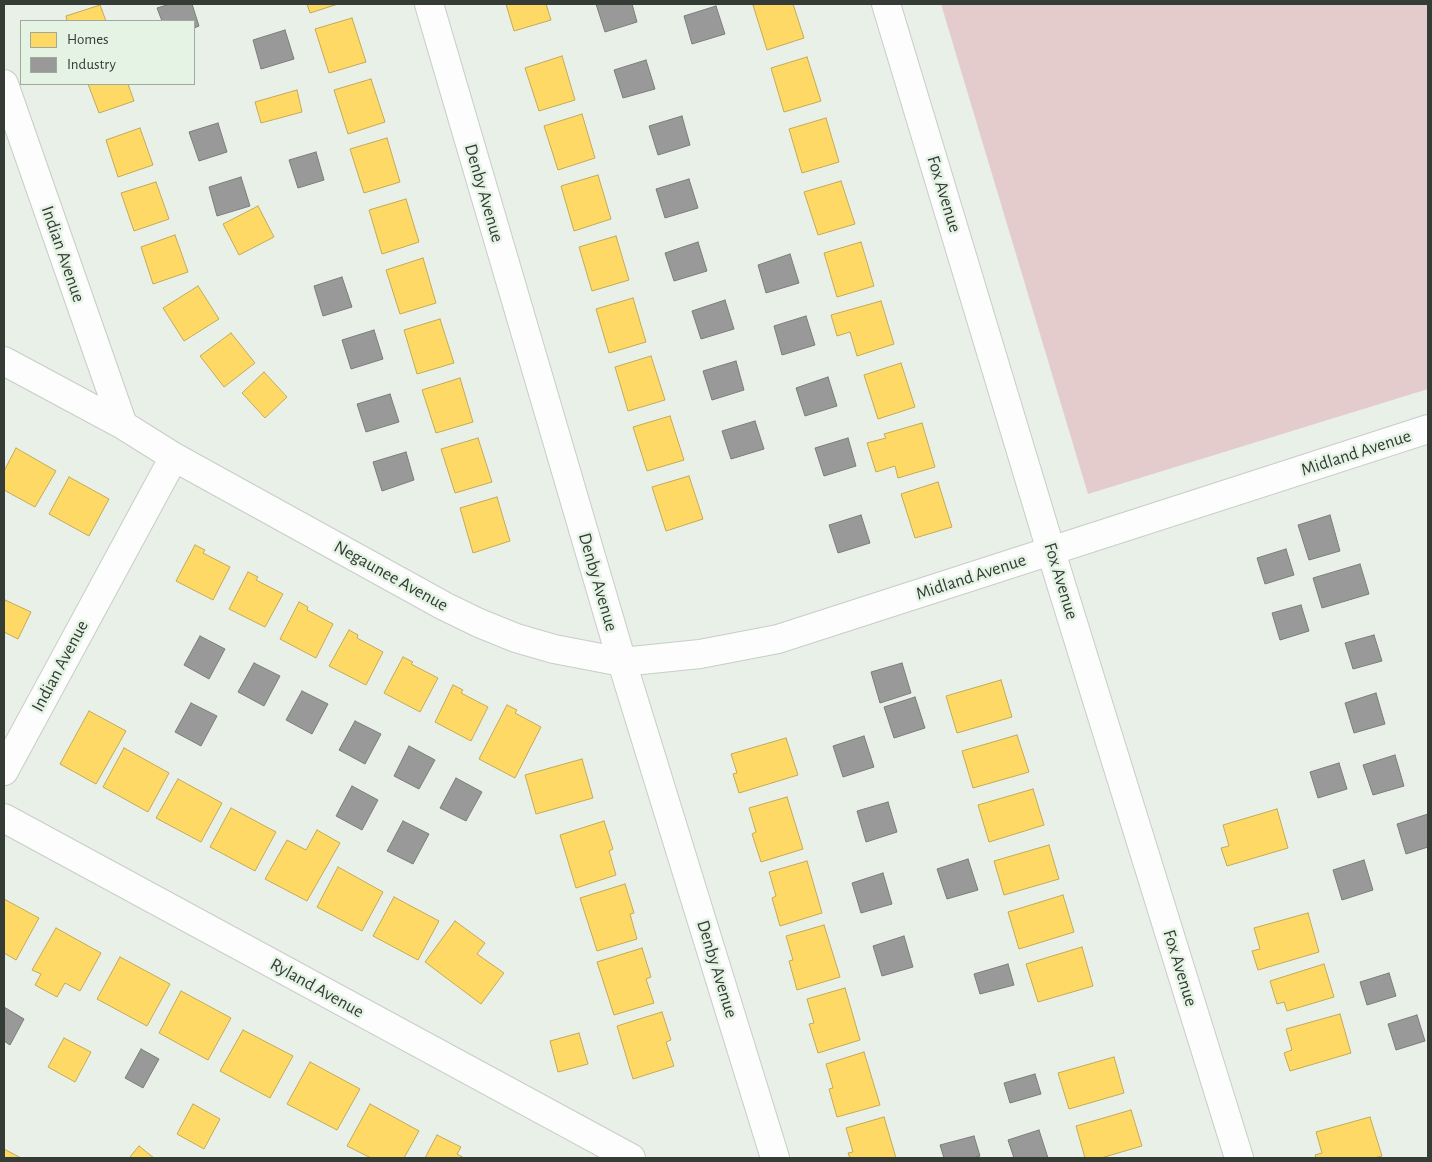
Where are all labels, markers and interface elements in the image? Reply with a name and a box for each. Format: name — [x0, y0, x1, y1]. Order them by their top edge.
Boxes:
legend — [20, 20, 195, 85]
text: Homes — [67, 32, 109, 47]
text: Industry — [67, 57, 116, 72]
street label: Denby Avenue — [460, 141, 508, 245]
street label: Fox Avenue — [922, 153, 966, 235]
street label: Indian Avenue — [36, 203, 90, 305]
street label: Midland Avenue — [1298, 425, 1414, 481]
street label: Denby Avenue — [574, 530, 622, 634]
street label: Negaunee Avenue — [330, 536, 452, 616]
street label: Fox Avenue — [1039, 540, 1083, 622]
street label: Midland Avenue — [913, 549, 1029, 605]
street label: Indian Avenue — [27, 617, 93, 715]
street label: Denby Avenue — [692, 917, 742, 1021]
street label: Fox Avenue — [1158, 927, 1202, 1009]
street label: Ryland Avenue — [266, 953, 368, 1023]

